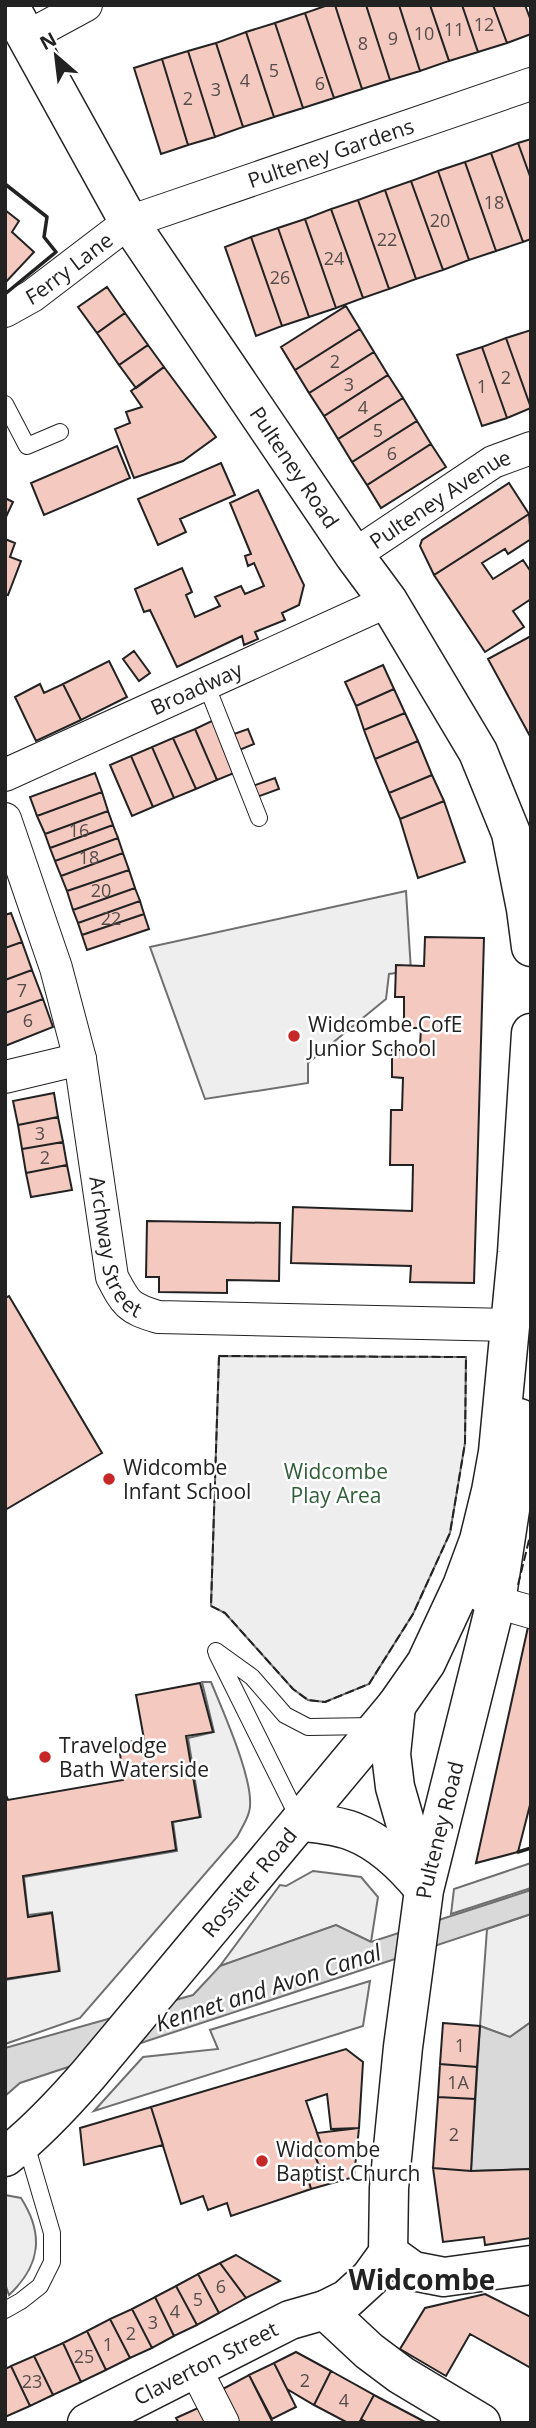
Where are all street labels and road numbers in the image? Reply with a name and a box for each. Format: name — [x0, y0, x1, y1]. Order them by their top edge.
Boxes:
street label: Pulteney Gardens — [244, 111, 417, 194]
street label: Ferry Lane — [20, 226, 118, 311]
street label: Pulteney Road — [244, 401, 346, 534]
street label: Pulteney Avenue — [364, 443, 514, 555]
street label: Broadway — [146, 655, 247, 721]
street label: Archway Street — [83, 1174, 147, 1324]
street label: Pulteney Road — [409, 1758, 470, 1900]
street label: Rossiter Road — [195, 1822, 303, 1943]
street label: Claverton Street — [129, 2315, 283, 2411]

